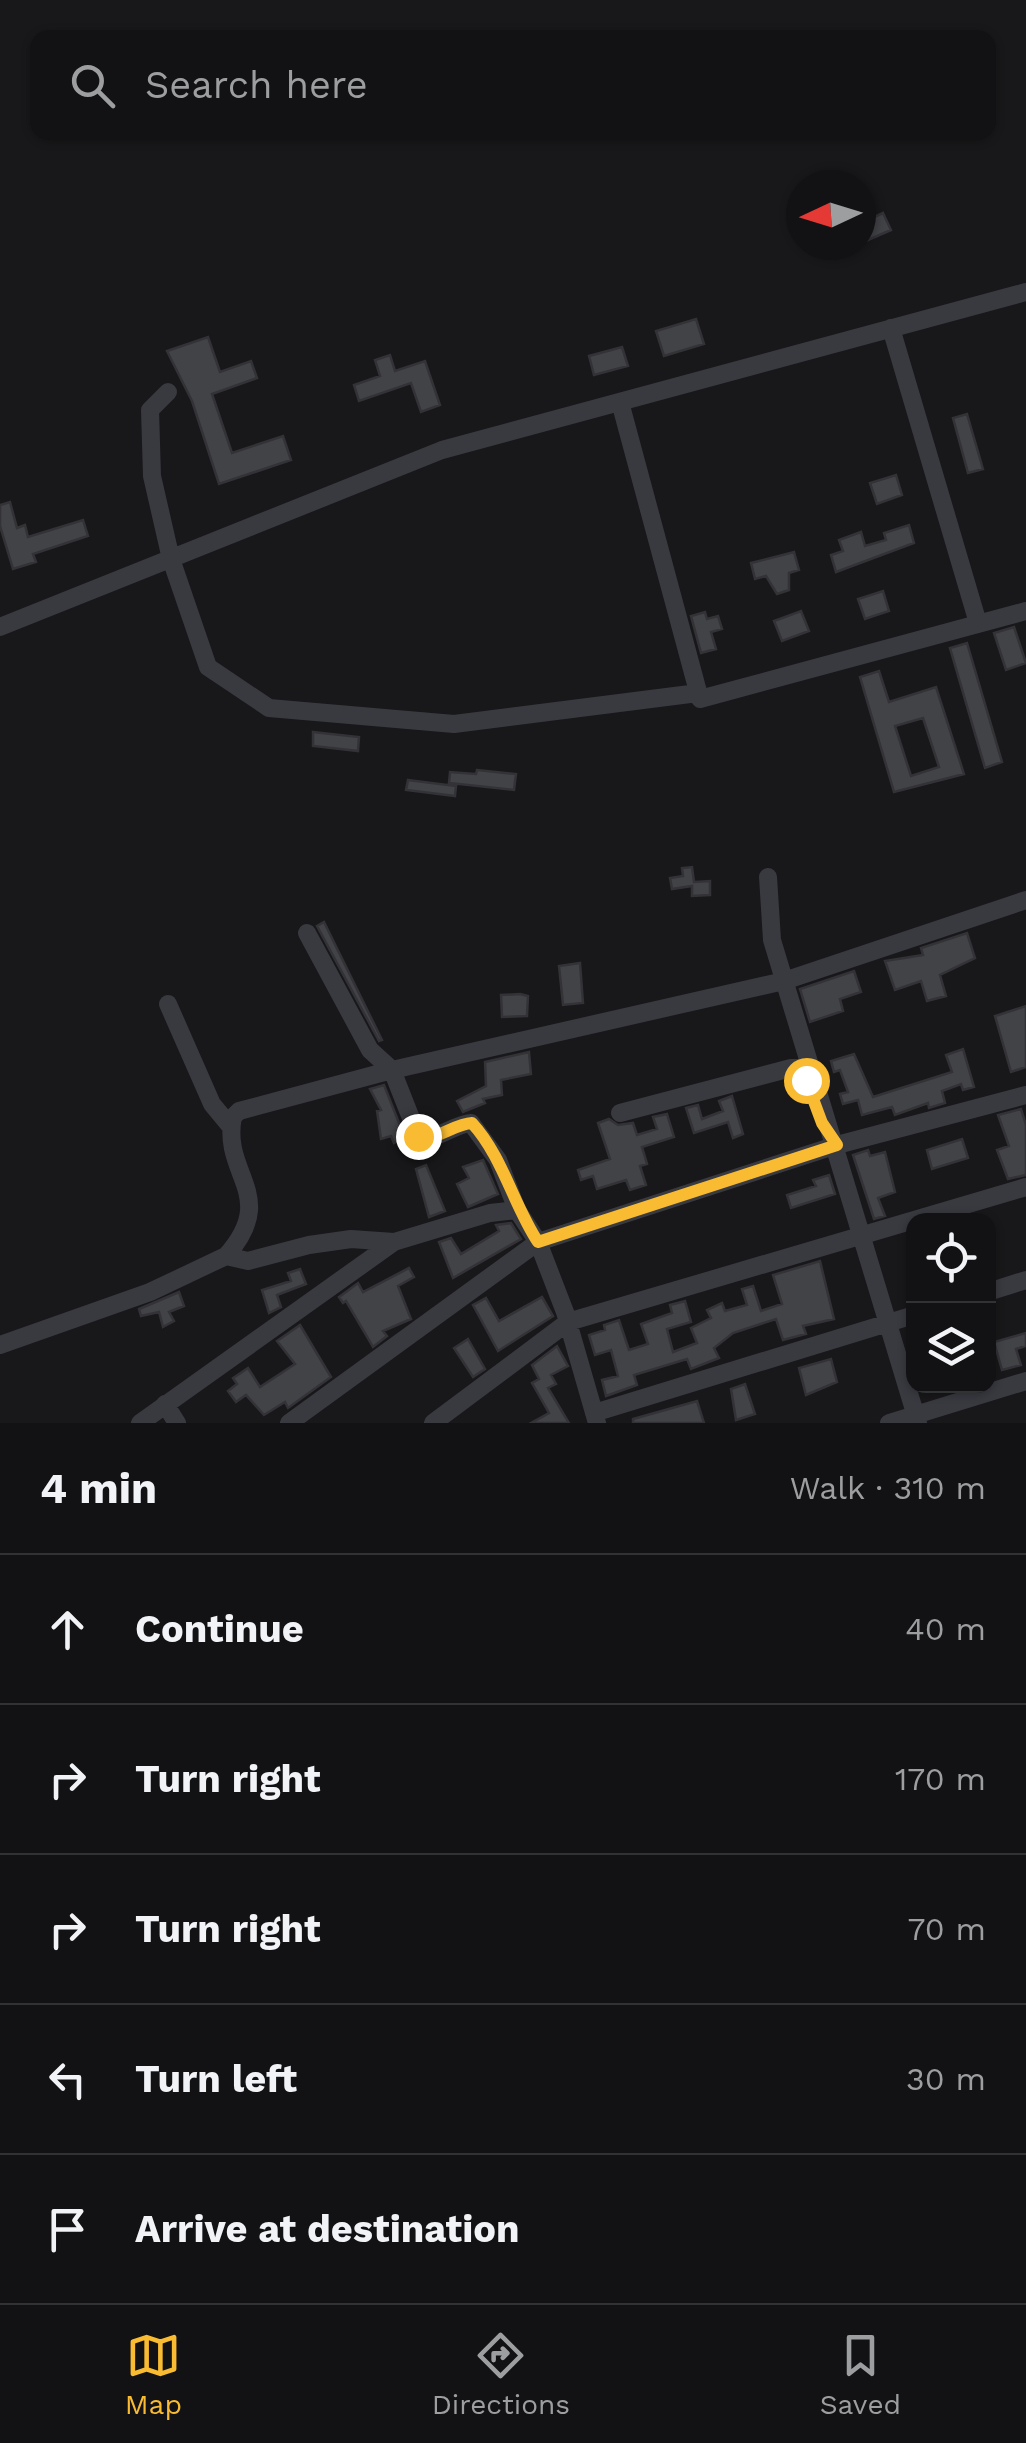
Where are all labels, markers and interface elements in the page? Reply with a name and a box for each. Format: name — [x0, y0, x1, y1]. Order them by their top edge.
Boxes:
search box — [30, 30, 996, 140]
icon: search — [65, 58, 120, 113]
text: Search here — [145, 63, 368, 107]
north arrow — [786, 170, 876, 260]
route start — [784, 1058, 830, 1104]
route end — [396, 1114, 442, 1160]
map controls — [906, 1213, 996, 1393]
button: locate — [906, 1213, 996, 1303]
button: layers — [906, 1303, 996, 1393]
text: 4 min — [40, 1464, 157, 1513]
text: Walk · 310 m — [790, 1469, 986, 1507]
icon: ahead — [40, 1602, 95, 1657]
text: Continue — [135, 1607, 304, 1651]
text: 40 m — [905, 1610, 986, 1648]
icon: right — [40, 1752, 95, 1807]
text: Turn right — [135, 1757, 321, 1801]
text: 170 m — [895, 1760, 986, 1798]
icon: right — [40, 1902, 95, 1957]
text: Turn right — [135, 1907, 321, 1951]
text: 70 m — [907, 1910, 986, 1948]
icon: left — [40, 2052, 95, 2107]
text: Turn left — [135, 2057, 297, 2101]
text: 30 m — [906, 2060, 986, 2098]
icon: arrive — [40, 2202, 95, 2257]
text: Arrive at destination — [135, 2207, 520, 2251]
tab: Map — [125, 2328, 182, 2421]
tab: Directions — [432, 2328, 570, 2421]
tab: Saved — [820, 2328, 901, 2421]

